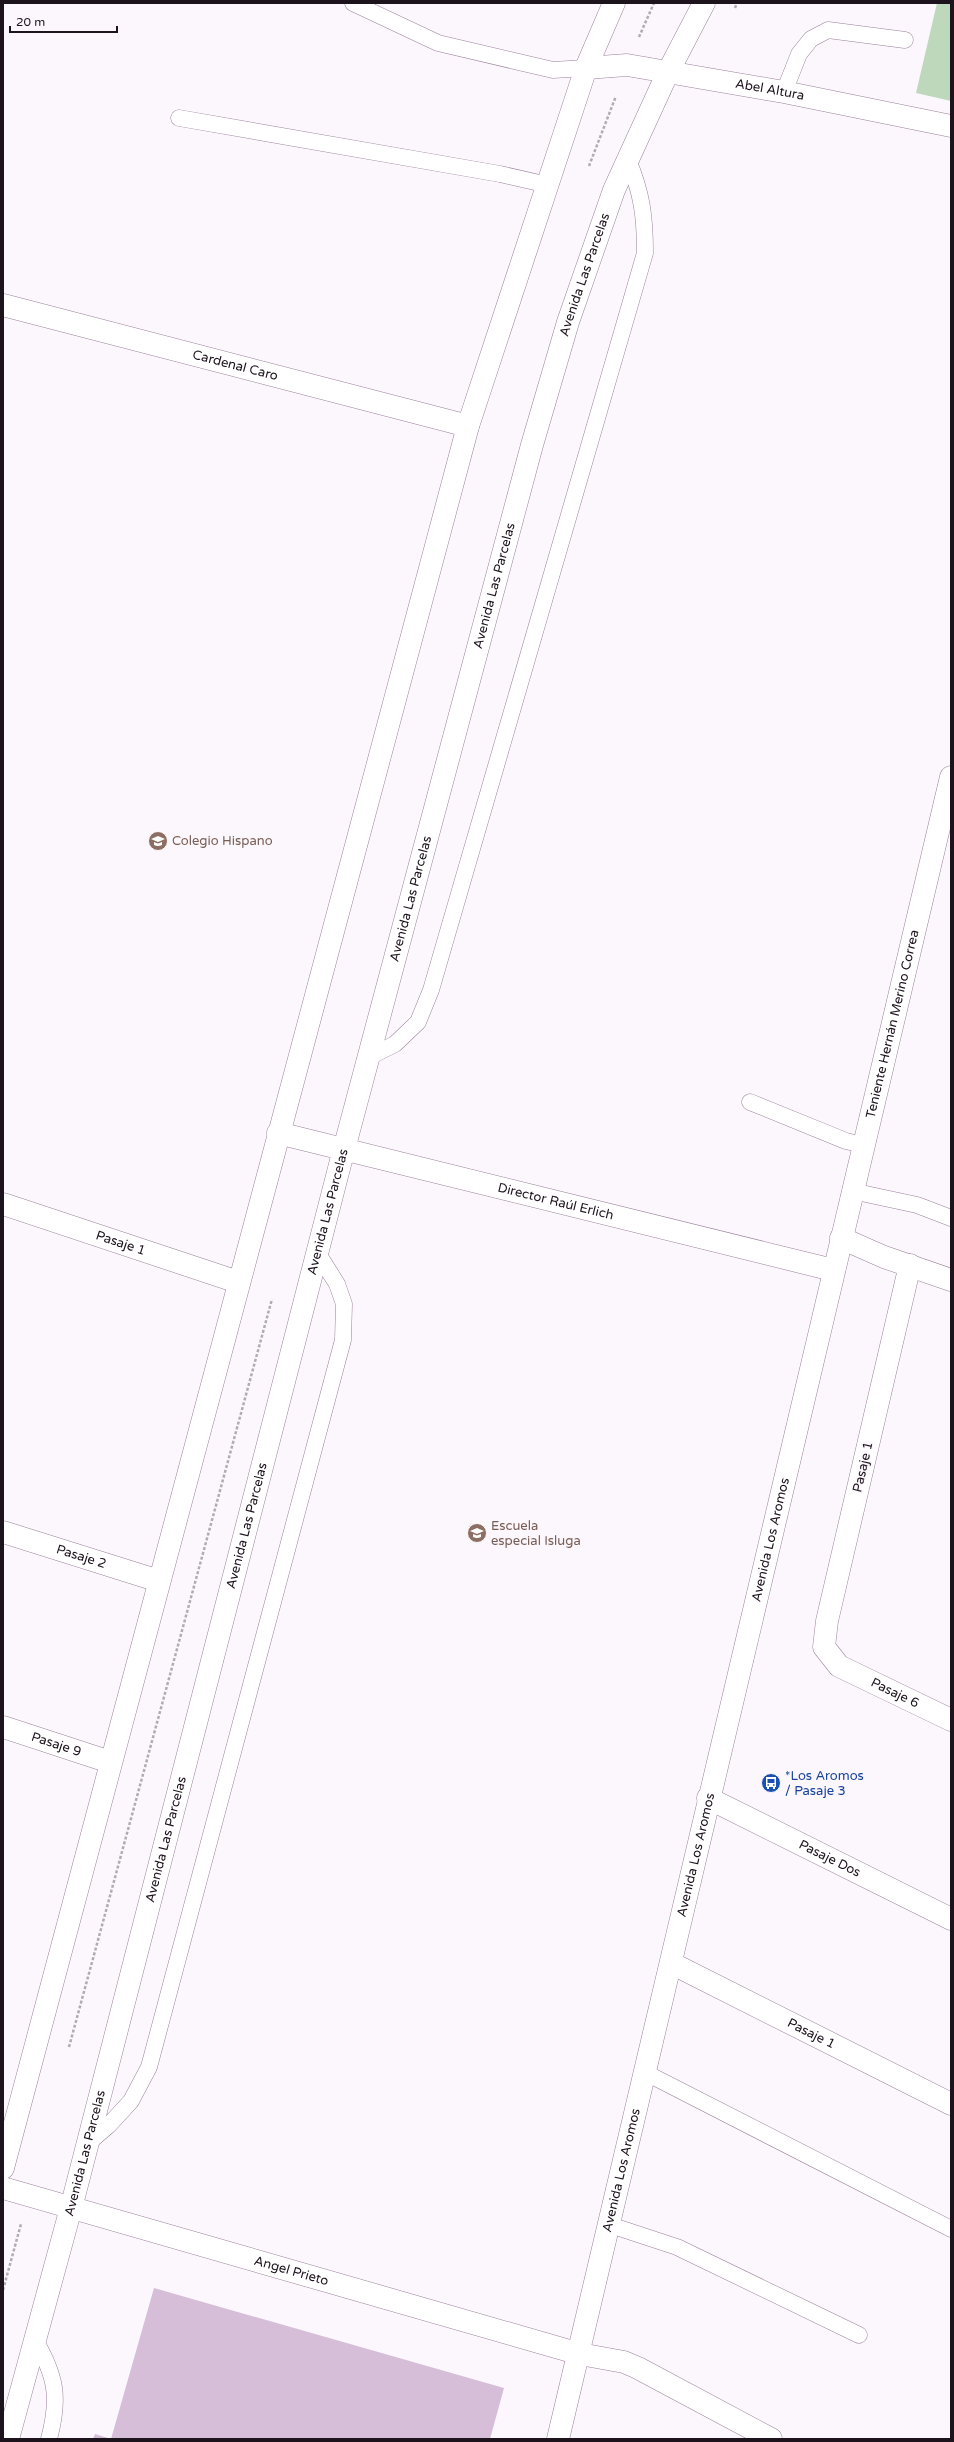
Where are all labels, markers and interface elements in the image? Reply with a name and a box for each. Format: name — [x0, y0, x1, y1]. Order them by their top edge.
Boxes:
scale bar — [10, 8, 117, 34]
text: 20 m — [16, 15, 45, 29]
street label: Abel Altura — [734, 76, 806, 104]
street label: Avenida Las Parcelas — [556, 211, 613, 338]
street label: Cardenal Caro — [191, 347, 280, 384]
street label: Avenida Las Parcelas — [470, 521, 519, 650]
school or university icon: Colegio Hispano — [147, 830, 169, 852]
place label: Colegio Hispano — [172, 833, 273, 849]
street label: Avenida Las Parcelas — [386, 834, 435, 963]
street label: Teniente Hernán Merino Correa — [863, 928, 923, 1120]
street label: Avenida Las Parcelas — [304, 1147, 352, 1277]
street label: Director Raúl Erlich — [496, 1180, 615, 1224]
street label: Pasaje 1 — [94, 1227, 148, 1259]
street label: Pasaje 1 — [849, 1440, 877, 1494]
street label: Avenida Las Parcelas — [223, 1461, 271, 1590]
street label: Avenida Los Aromos — [748, 1476, 793, 1603]
place label: Escuela especial Isluga — [491, 1518, 581, 1549]
school or university icon: Escuela especial Isluga — [466, 1522, 488, 1544]
street label: Pasaje 2 — [54, 1541, 108, 1572]
street label: Pasaje 6 — [868, 1675, 922, 1711]
street label: Pasaje 9 — [29, 1729, 83, 1760]
place label: *Los Aromos / Pasaje 3 — [785, 1768, 864, 1799]
bus stop icon: *Los Aromos / Pasaje 3 — [760, 1772, 782, 1794]
street label: Avenida Las Parcelas — [142, 1775, 190, 1904]
street label: Avenida Los Aromos — [674, 1791, 718, 1919]
street label: Pasaje Dos — [796, 1837, 863, 1881]
street label: Pasaje 1 — [785, 2015, 838, 2052]
street label: Avenida Las Parcelas — [61, 2089, 109, 2218]
street label: Avenida Los Aromos — [599, 2107, 644, 2234]
street label: Angel Prieto — [252, 2253, 330, 2289]

